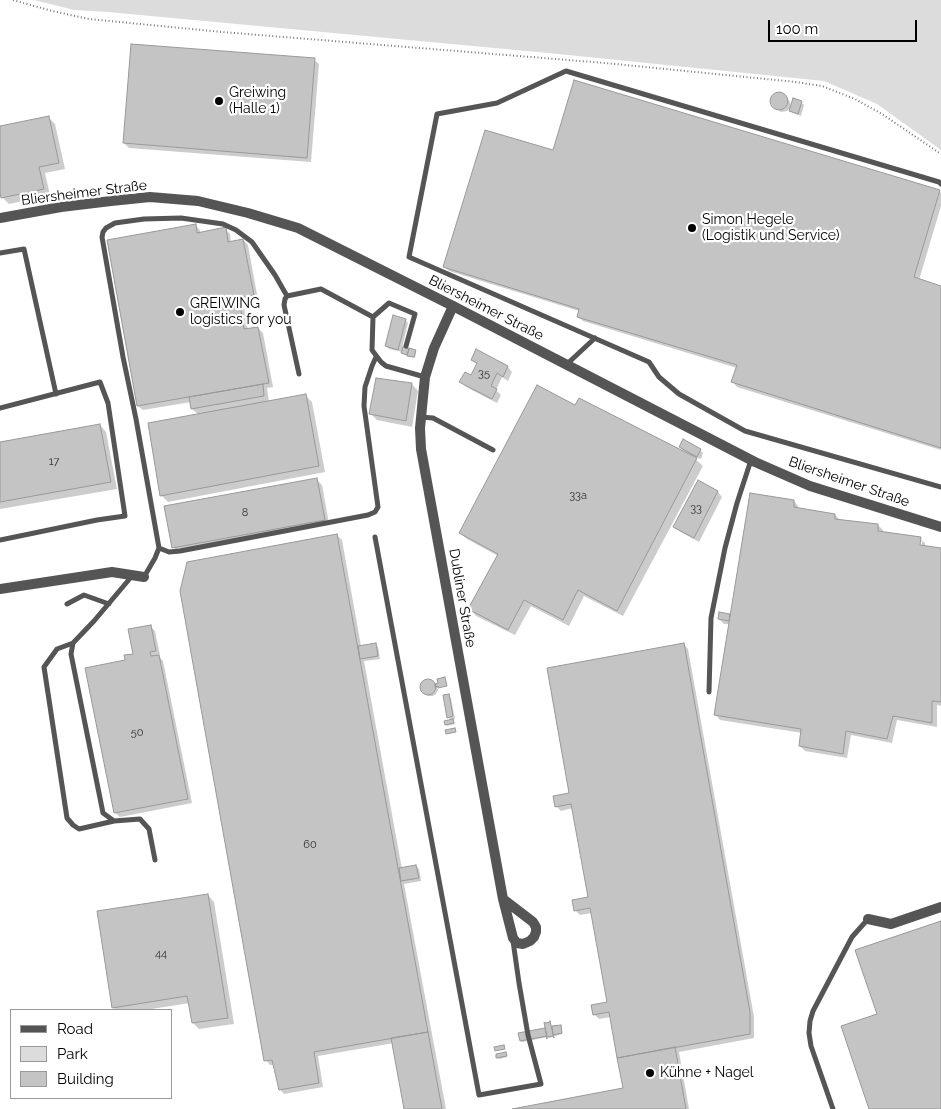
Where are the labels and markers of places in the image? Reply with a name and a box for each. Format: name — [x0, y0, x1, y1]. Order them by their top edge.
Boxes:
place label: Greiwing (Halle 1) — [229, 85, 286, 118]
marker: Greiwing (Halle 1) — [213, 95, 225, 107]
place label: Simon Hegele (Logistik und Service) — [702, 212, 840, 244]
marker: Simon Hegele (Logistik und Service) — [686, 222, 698, 234]
place label: GREIWING logistics for you — [190, 296, 292, 328]
marker: GREIWING logistics for you — [174, 306, 186, 318]
place label: Kühne + Nagel — [660, 1065, 754, 1081]
marker: Kühne + Nagel — [644, 1067, 656, 1079]

